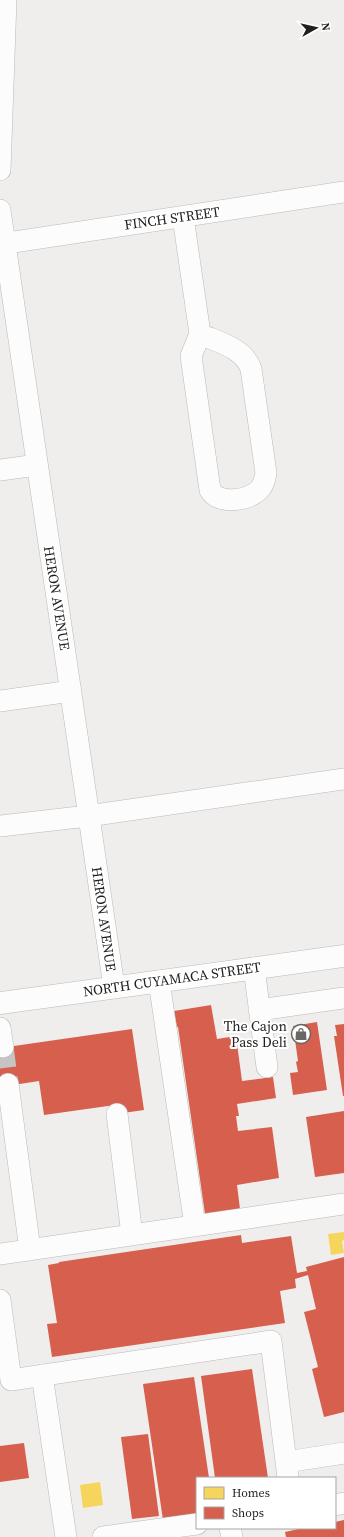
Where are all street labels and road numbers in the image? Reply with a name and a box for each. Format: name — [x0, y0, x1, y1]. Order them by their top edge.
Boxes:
street label: FINCH STREET — [123, 201, 222, 235]
street label: HERON AVENUE — [39, 544, 75, 652]
street label: HERON AVENUE — [87, 865, 121, 973]
street label: NORTH CUYAMACA STREET — [82, 957, 263, 1001]

